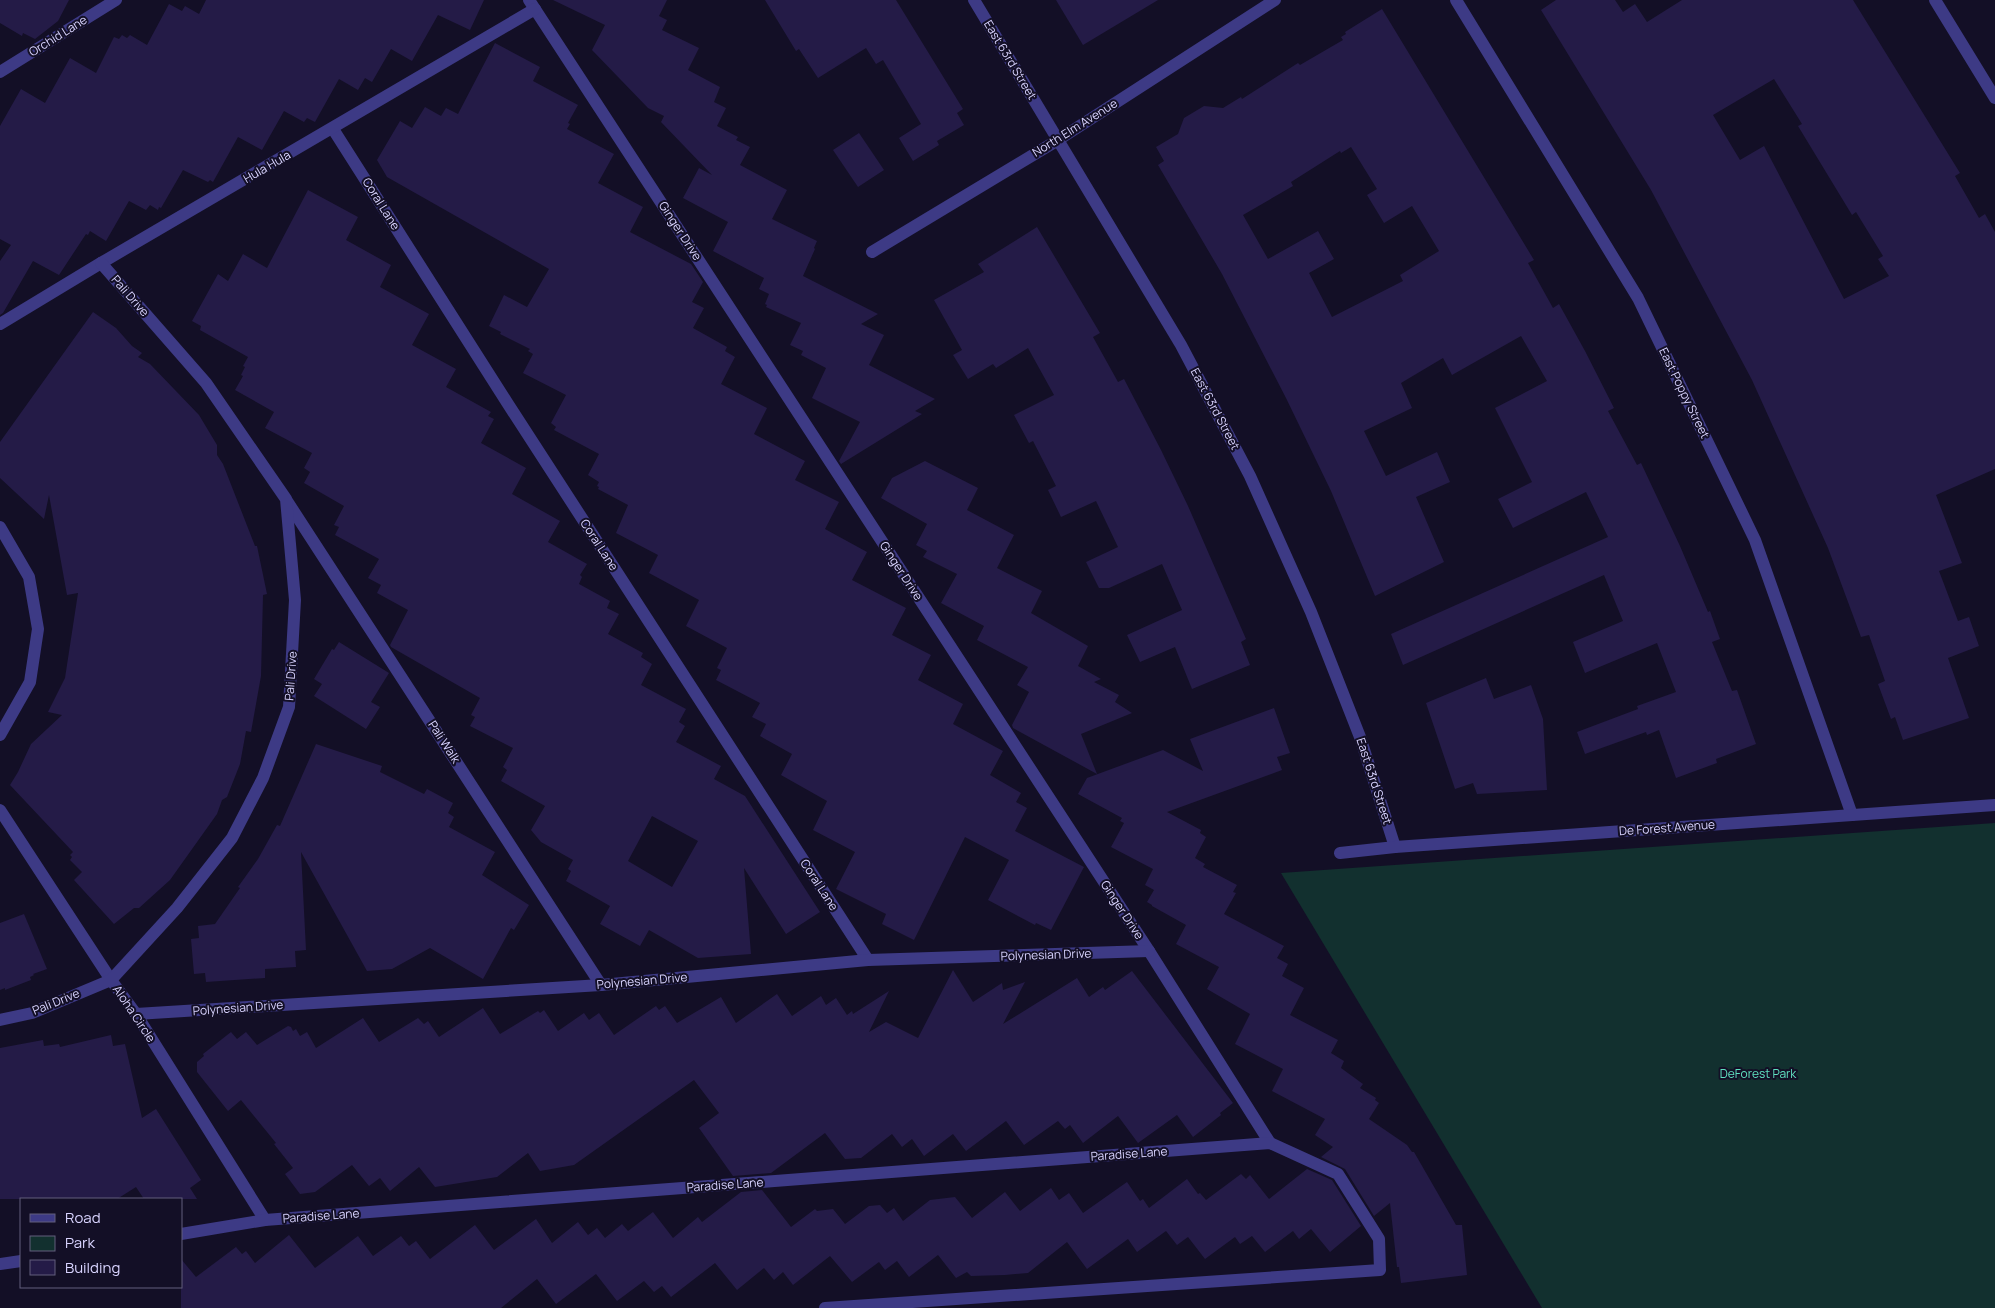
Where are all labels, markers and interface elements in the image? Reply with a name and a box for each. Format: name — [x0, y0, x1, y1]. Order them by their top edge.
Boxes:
street label: Orchid Lane — [25, 11, 90, 60]
street label: East 63rd Street — [980, 17, 1041, 103]
street label: North Elm Avenue — [1029, 95, 1120, 161]
street label: Hula Hula — [240, 146, 294, 187]
street label: Coral Lane — [359, 174, 404, 233]
street label: Ginger Drive — [655, 198, 706, 264]
street label: Pali Drive — [108, 271, 153, 320]
street label: East Poppy Street — [1655, 344, 1714, 441]
street label: East 63rd Street — [1187, 365, 1244, 453]
street label: Coral Lane — [576, 516, 622, 574]
street label: Ginger Drive — [876, 538, 927, 604]
street label: Pali Drive — [280, 651, 301, 701]
street label: Pali Walk — [424, 717, 465, 767]
street label: East 63rd Street — [1352, 735, 1397, 826]
street label: De Forest Avenue — [1618, 816, 1716, 839]
street label: Coral Lane — [796, 856, 842, 914]
street label: Ginger Drive — [1097, 877, 1148, 943]
street label: Polynesian Drive — [1000, 944, 1092, 965]
street label: Polynesian Drive — [596, 968, 688, 993]
street label: Aloha Circle — [109, 982, 160, 1046]
street label: Pali Drive — [30, 984, 82, 1019]
street label: Polynesian Drive — [192, 996, 284, 1019]
park label: DeForest Park — [1720, 1065, 1797, 1082]
street label: Paradise Lane — [1090, 1142, 1168, 1165]
street label: Paradise Lane — [686, 1173, 764, 1196]
legend — [20, 1198, 182, 1288]
street label: Paradise Lane — [282, 1204, 360, 1227]
text: Road — [65, 1207, 101, 1228]
text: Park — [65, 1232, 95, 1253]
text: Building — [65, 1257, 120, 1278]

